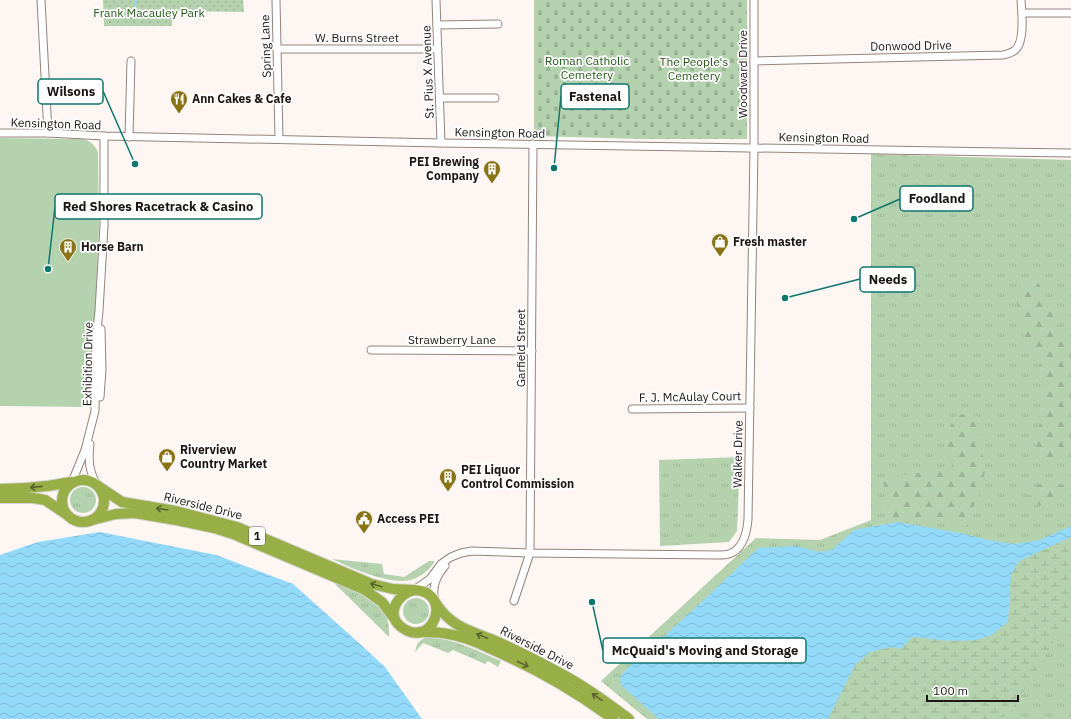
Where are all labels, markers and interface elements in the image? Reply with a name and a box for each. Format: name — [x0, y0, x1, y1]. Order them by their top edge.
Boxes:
park label: Frank Macauley Park — [93, 5, 205, 20]
street label: Spring Lane — [257, 14, 274, 78]
street label: St. Pius X Avenue — [418, 25, 437, 119]
street label: Woodward Drive — [735, 29, 750, 118]
street label: W. Burns Street — [315, 30, 399, 45]
street label: Donwood Drive — [870, 37, 952, 54]
park label: Roman Catholic Cemetery — [545, 53, 629, 82]
park label: The People's Cemetery — [660, 54, 729, 83]
callout: Wilsons — [38, 79, 103, 104]
text: Wilsons — [47, 83, 96, 100]
callout: Fastenal — [561, 84, 629, 109]
text: Fastenal — [569, 88, 621, 105]
restaurant icon: Ann Cakes & Cafe — [169, 89, 189, 114]
place label: Ann Cakes & Cafe — [192, 91, 292, 106]
street label: Kensington Road — [10, 114, 102, 133]
street label: Kensington Road — [454, 124, 546, 141]
street label: Kensington Road — [778, 129, 870, 146]
place label: PEI Brewing Company — [409, 154, 480, 183]
building icon: PEI Brewing Company — [482, 159, 502, 184]
callout: Foodland — [900, 186, 973, 211]
text: Foodland — [909, 190, 965, 207]
callout: Red Shores Racetrack & Casino — [55, 194, 262, 219]
text: Red Shores Racetrack & Casino — [63, 198, 253, 215]
shop icon: Fresh master — [710, 232, 730, 257]
place label: Fresh master — [733, 234, 807, 249]
building icon: Horse Barn — [58, 237, 78, 262]
place label: Horse Barn — [81, 239, 144, 254]
callout: Needs — [860, 267, 915, 292]
text: Needs — [869, 271, 908, 288]
street label: Garfield Street — [513, 309, 528, 387]
street label: Exhibition Drive — [79, 321, 96, 406]
street label: Strawberry Lane — [408, 332, 497, 347]
street label: F. J. McAulay Court — [639, 388, 741, 405]
street label: Walker Drive — [729, 419, 746, 488]
place label: Riverview Country Market — [180, 442, 268, 471]
shop icon: Riverview Country Market — [157, 447, 177, 472]
place label: PEI Liquor Control Commission — [461, 462, 574, 491]
building icon: PEI Liquor Control Commission — [438, 467, 458, 492]
one-way arrow — [30, 484, 43, 491]
street label: Riverside Drive — [162, 488, 244, 523]
one-way arrow — [156, 505, 169, 513]
public building icon: Access PEI — [354, 509, 374, 534]
place label: Access PEI — [377, 511, 439, 526]
road number: 1 — [249, 527, 265, 545]
one-way arrow — [370, 581, 383, 588]
street label: Riverside Drive — [498, 623, 577, 673]
one-way arrow — [477, 632, 489, 639]
callout: McQuaid's Moving and Storage — [603, 638, 806, 663]
text: McQuaid's Moving and Storage — [612, 642, 798, 659]
one-way arrow — [517, 661, 529, 668]
scale bar — [927, 677, 1018, 703]
text: 100 m — [933, 683, 968, 698]
one-way arrow — [592, 693, 603, 701]

